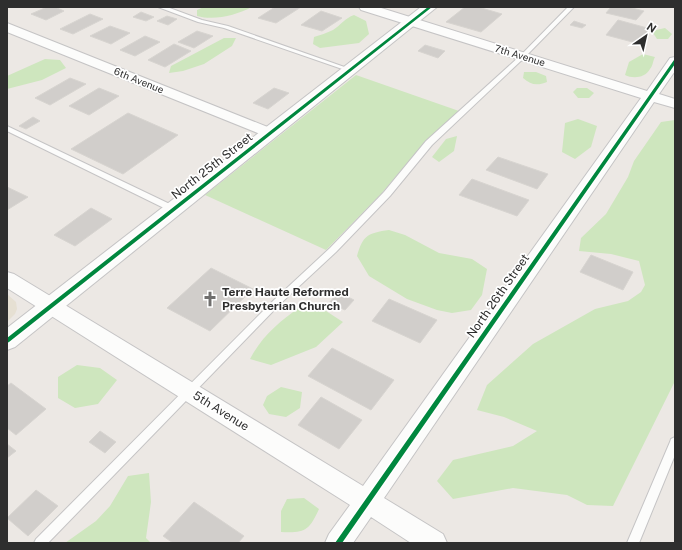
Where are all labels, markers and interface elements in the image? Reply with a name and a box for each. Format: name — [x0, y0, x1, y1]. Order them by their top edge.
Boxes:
north arrow — [626, 16, 666, 56]
text: N — [645, 20, 659, 35]
street label: 7th Avenue — [493, 42, 547, 69]
street label: 6th Avenue — [112, 65, 166, 96]
street label: North 25th Street — [169, 130, 256, 202]
street label: North 26th Street — [464, 251, 532, 341]
place label: Terre Haute Reformed Presbyterian Church — [222, 285, 349, 313]
church icon: Terre Haute Reformed Presbyterian Church — [201, 290, 219, 308]
street label: 5th Avenue — [190, 388, 252, 434]

